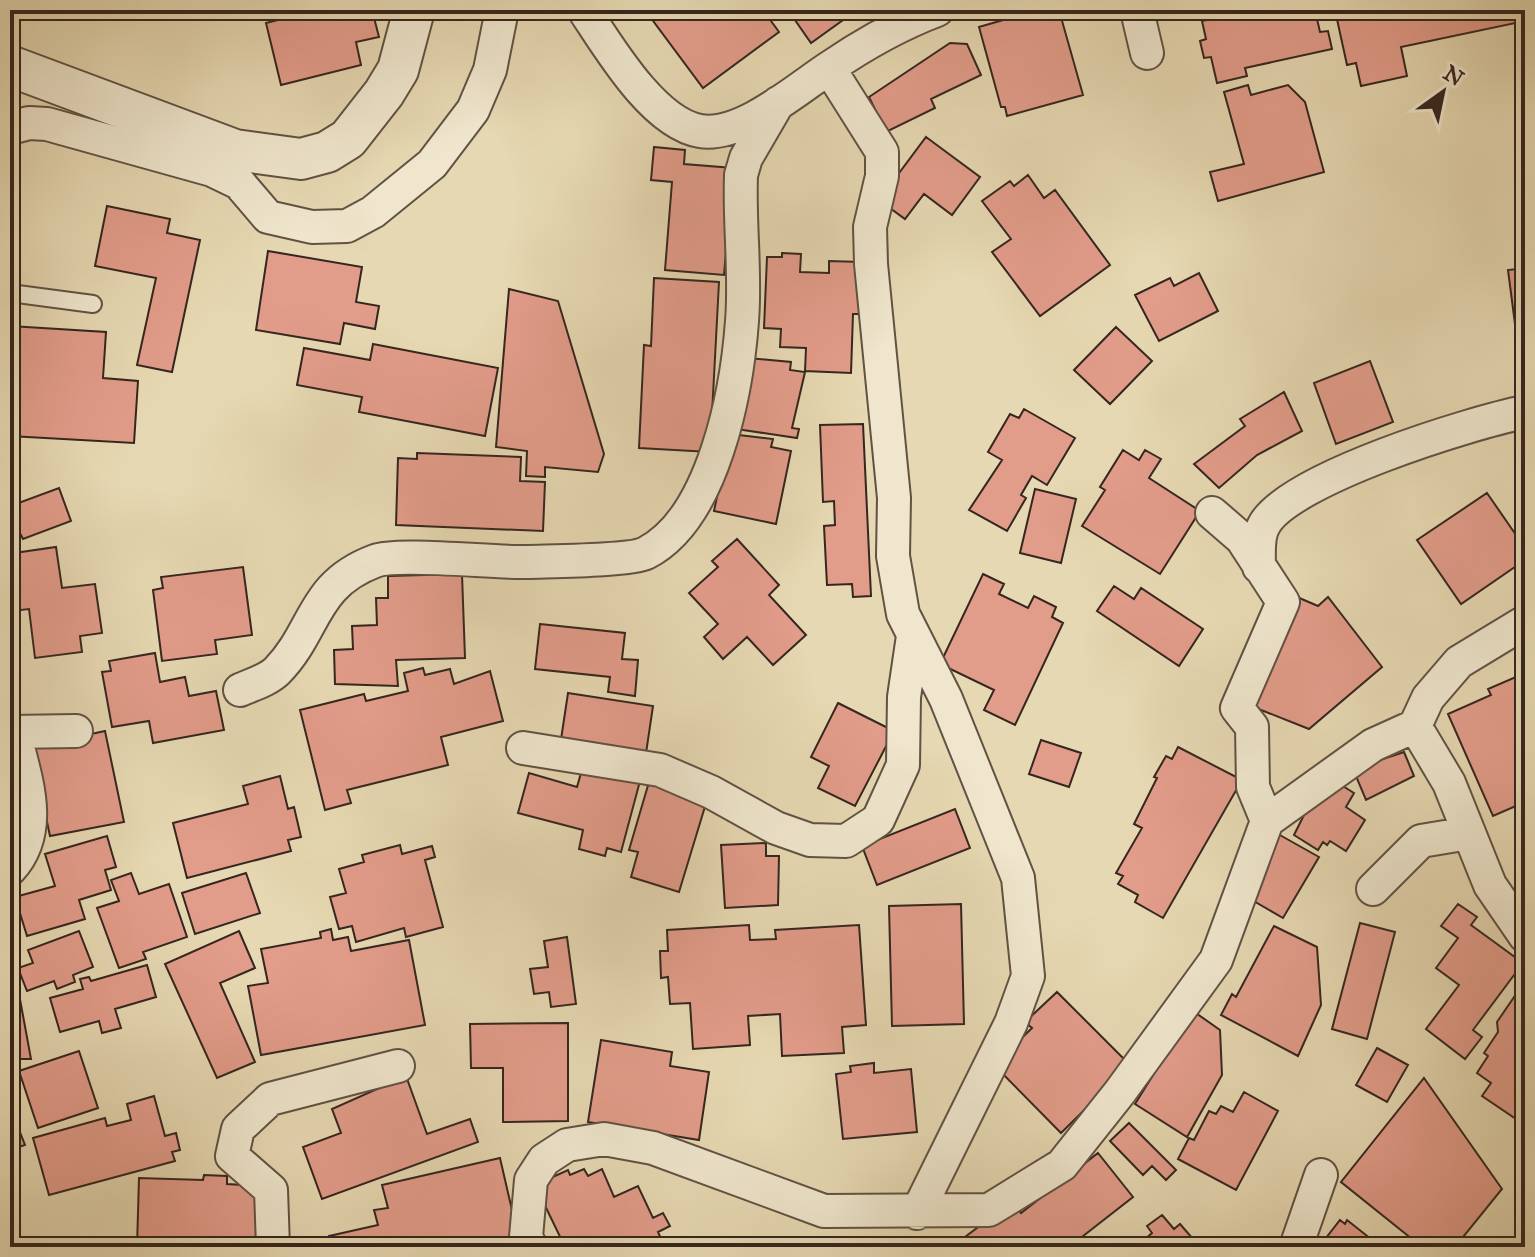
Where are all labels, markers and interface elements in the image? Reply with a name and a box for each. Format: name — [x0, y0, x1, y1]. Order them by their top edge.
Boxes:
north arrow — [1403, 52, 1483, 132]
text: N — [1438, 59, 1469, 92]

